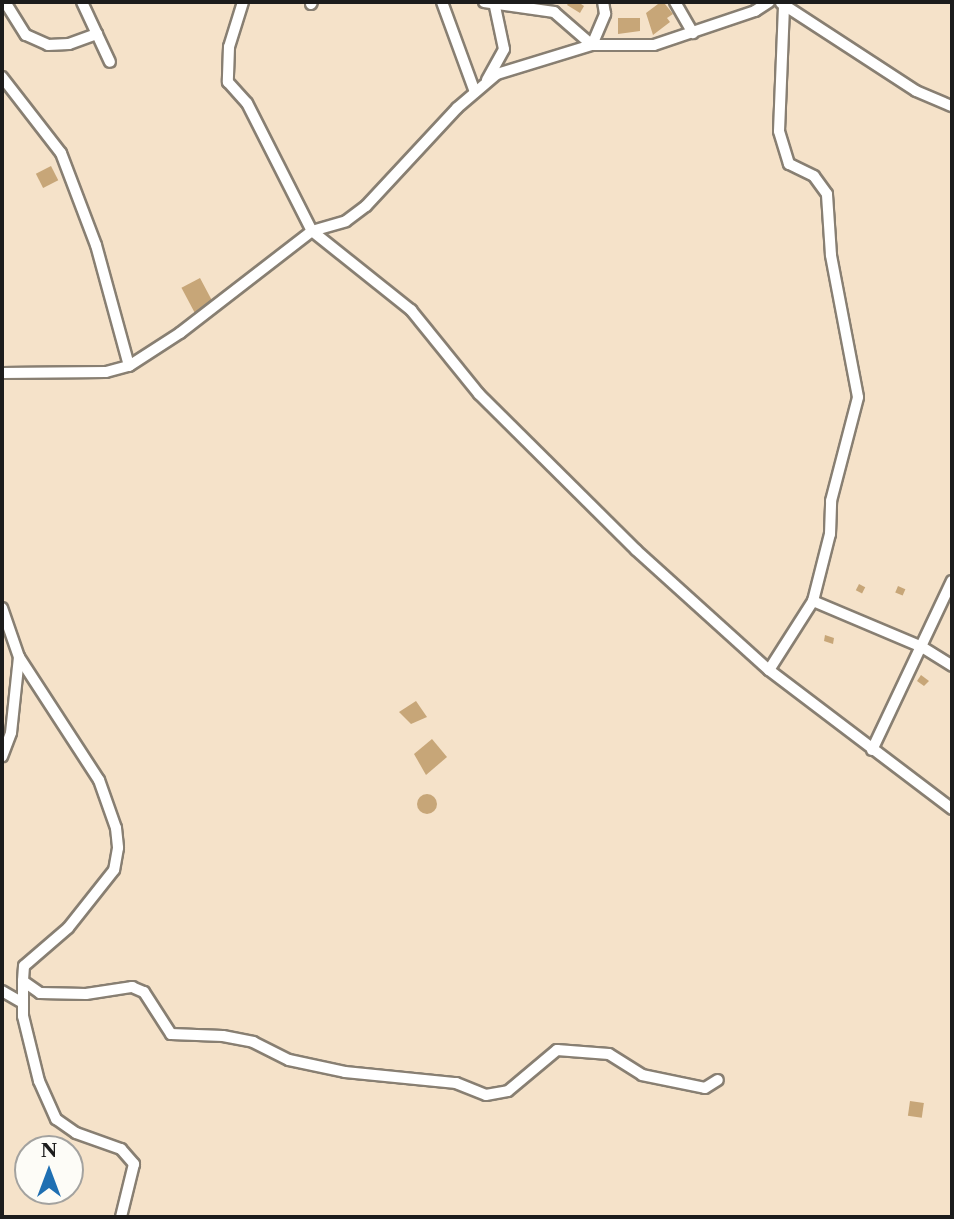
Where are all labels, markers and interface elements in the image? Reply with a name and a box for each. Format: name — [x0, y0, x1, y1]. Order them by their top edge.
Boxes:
north arrow — [14, 1135, 84, 1205]
text: N — [41, 1139, 57, 1162]

